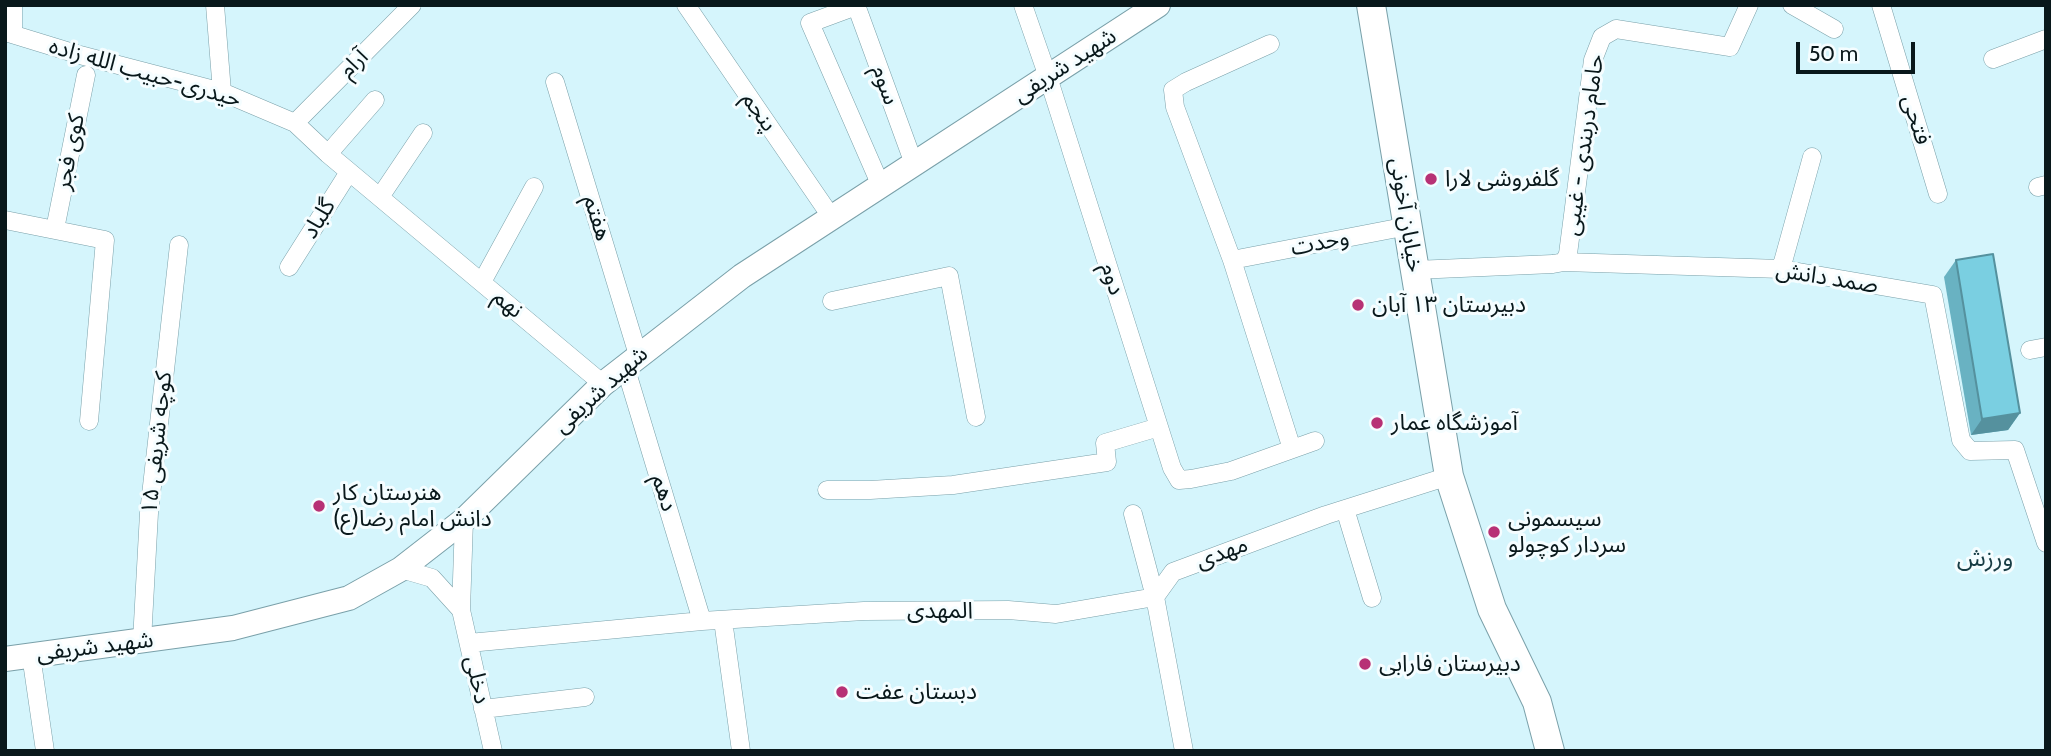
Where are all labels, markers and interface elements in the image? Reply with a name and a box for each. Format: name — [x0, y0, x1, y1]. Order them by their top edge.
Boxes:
street label: شهید شریفی — [1008, 22, 1122, 110]
scale bar — [1799, 28, 1918, 72]
street label: حیدری-حبیب الله زاده — [46, 32, 244, 114]
text: 50 m — [1809, 41, 1858, 66]
street label: آرام — [334, 44, 374, 84]
street label: حامام دربندی - غیبی — [1558, 53, 1610, 237]
street label: سوم — [865, 61, 905, 109]
street label: پنجم — [736, 87, 782, 137]
street label: فتحی — [1895, 92, 1937, 148]
street label: کوی فجر — [49, 112, 91, 192]
street label: خیابان آخونی — [1383, 156, 1429, 274]
place label: گلفروشی لارا — [1445, 165, 1559, 193]
marker: گلفروشی لارا — [1423, 171, 1439, 187]
street label: هفتم — [577, 192, 617, 244]
street label: گلباد — [296, 194, 342, 244]
street label: وحدت — [1288, 224, 1352, 262]
street label: صمد دانش — [1774, 256, 1880, 300]
street label: دوم — [1094, 259, 1130, 299]
street label: نهم — [487, 284, 529, 324]
place label: دبیرستان ۱۳ آبان — [1372, 291, 1526, 319]
marker: دبیرستان ۱۳ آبان — [1350, 297, 1366, 313]
street label: شهید شریفی — [548, 340, 654, 440]
street label: کوچه شریفی ۱۵ — [136, 370, 178, 516]
place label: آموزشگاه عمار — [1391, 409, 1518, 437]
marker: آموزشگاه عمار — [1369, 415, 1385, 431]
street label: دهم — [645, 471, 683, 515]
place label: هنرستان کار دانش امام رضا(ع) — [333, 479, 492, 533]
marker: هنرستان کار دانش امام رضا(ع) — [311, 498, 327, 514]
place label: سیسمونی سردار کوچولو — [1508, 505, 1626, 559]
marker: سیسمونی سردار کوچولو — [1486, 524, 1502, 540]
street label: مهدی — [1192, 531, 1252, 575]
district label: ورزش — [1957, 545, 2013, 573]
street label: المهدی — [907, 597, 973, 625]
street label: شهید شریفی — [35, 626, 155, 668]
place label: دبیرستان فارابی — [1379, 650, 1521, 678]
street label: دخلی — [458, 653, 496, 707]
marker: دبیرستان فارابی — [1357, 656, 1373, 672]
place label: دبستان عفت — [856, 678, 977, 706]
marker: دبستان عفت — [834, 684, 850, 700]

